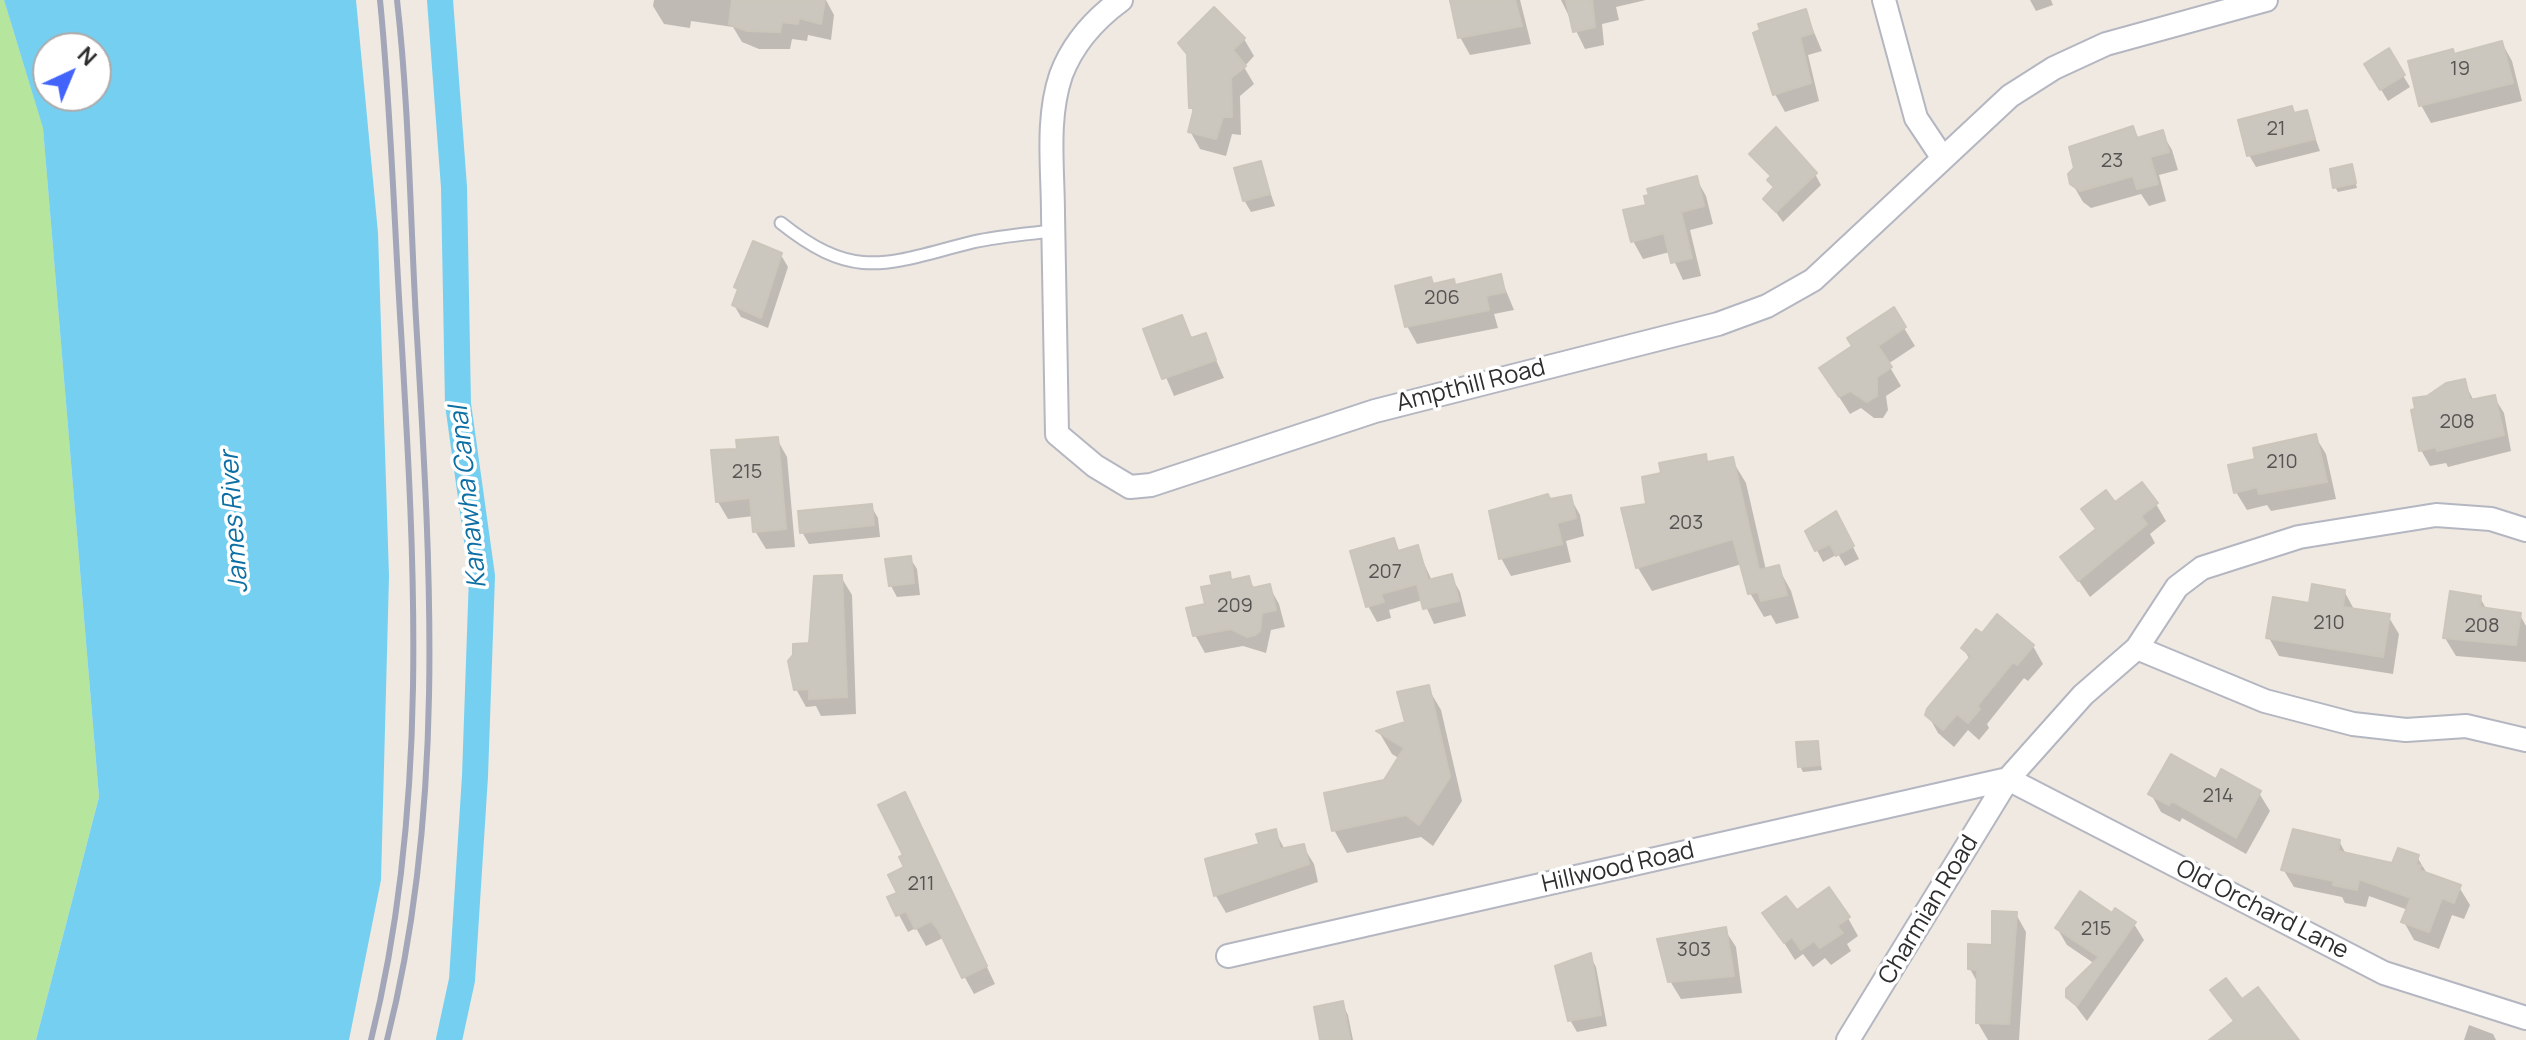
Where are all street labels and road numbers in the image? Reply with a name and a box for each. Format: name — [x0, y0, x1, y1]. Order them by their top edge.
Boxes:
street label: Ampthill Road — [1394, 354, 1548, 418]
street label: Charmian Road — [1873, 830, 1985, 990]
street label: Hillwood Road — [1539, 836, 1697, 900]
street label: Old Orchard Lane — [2171, 854, 2353, 966]

